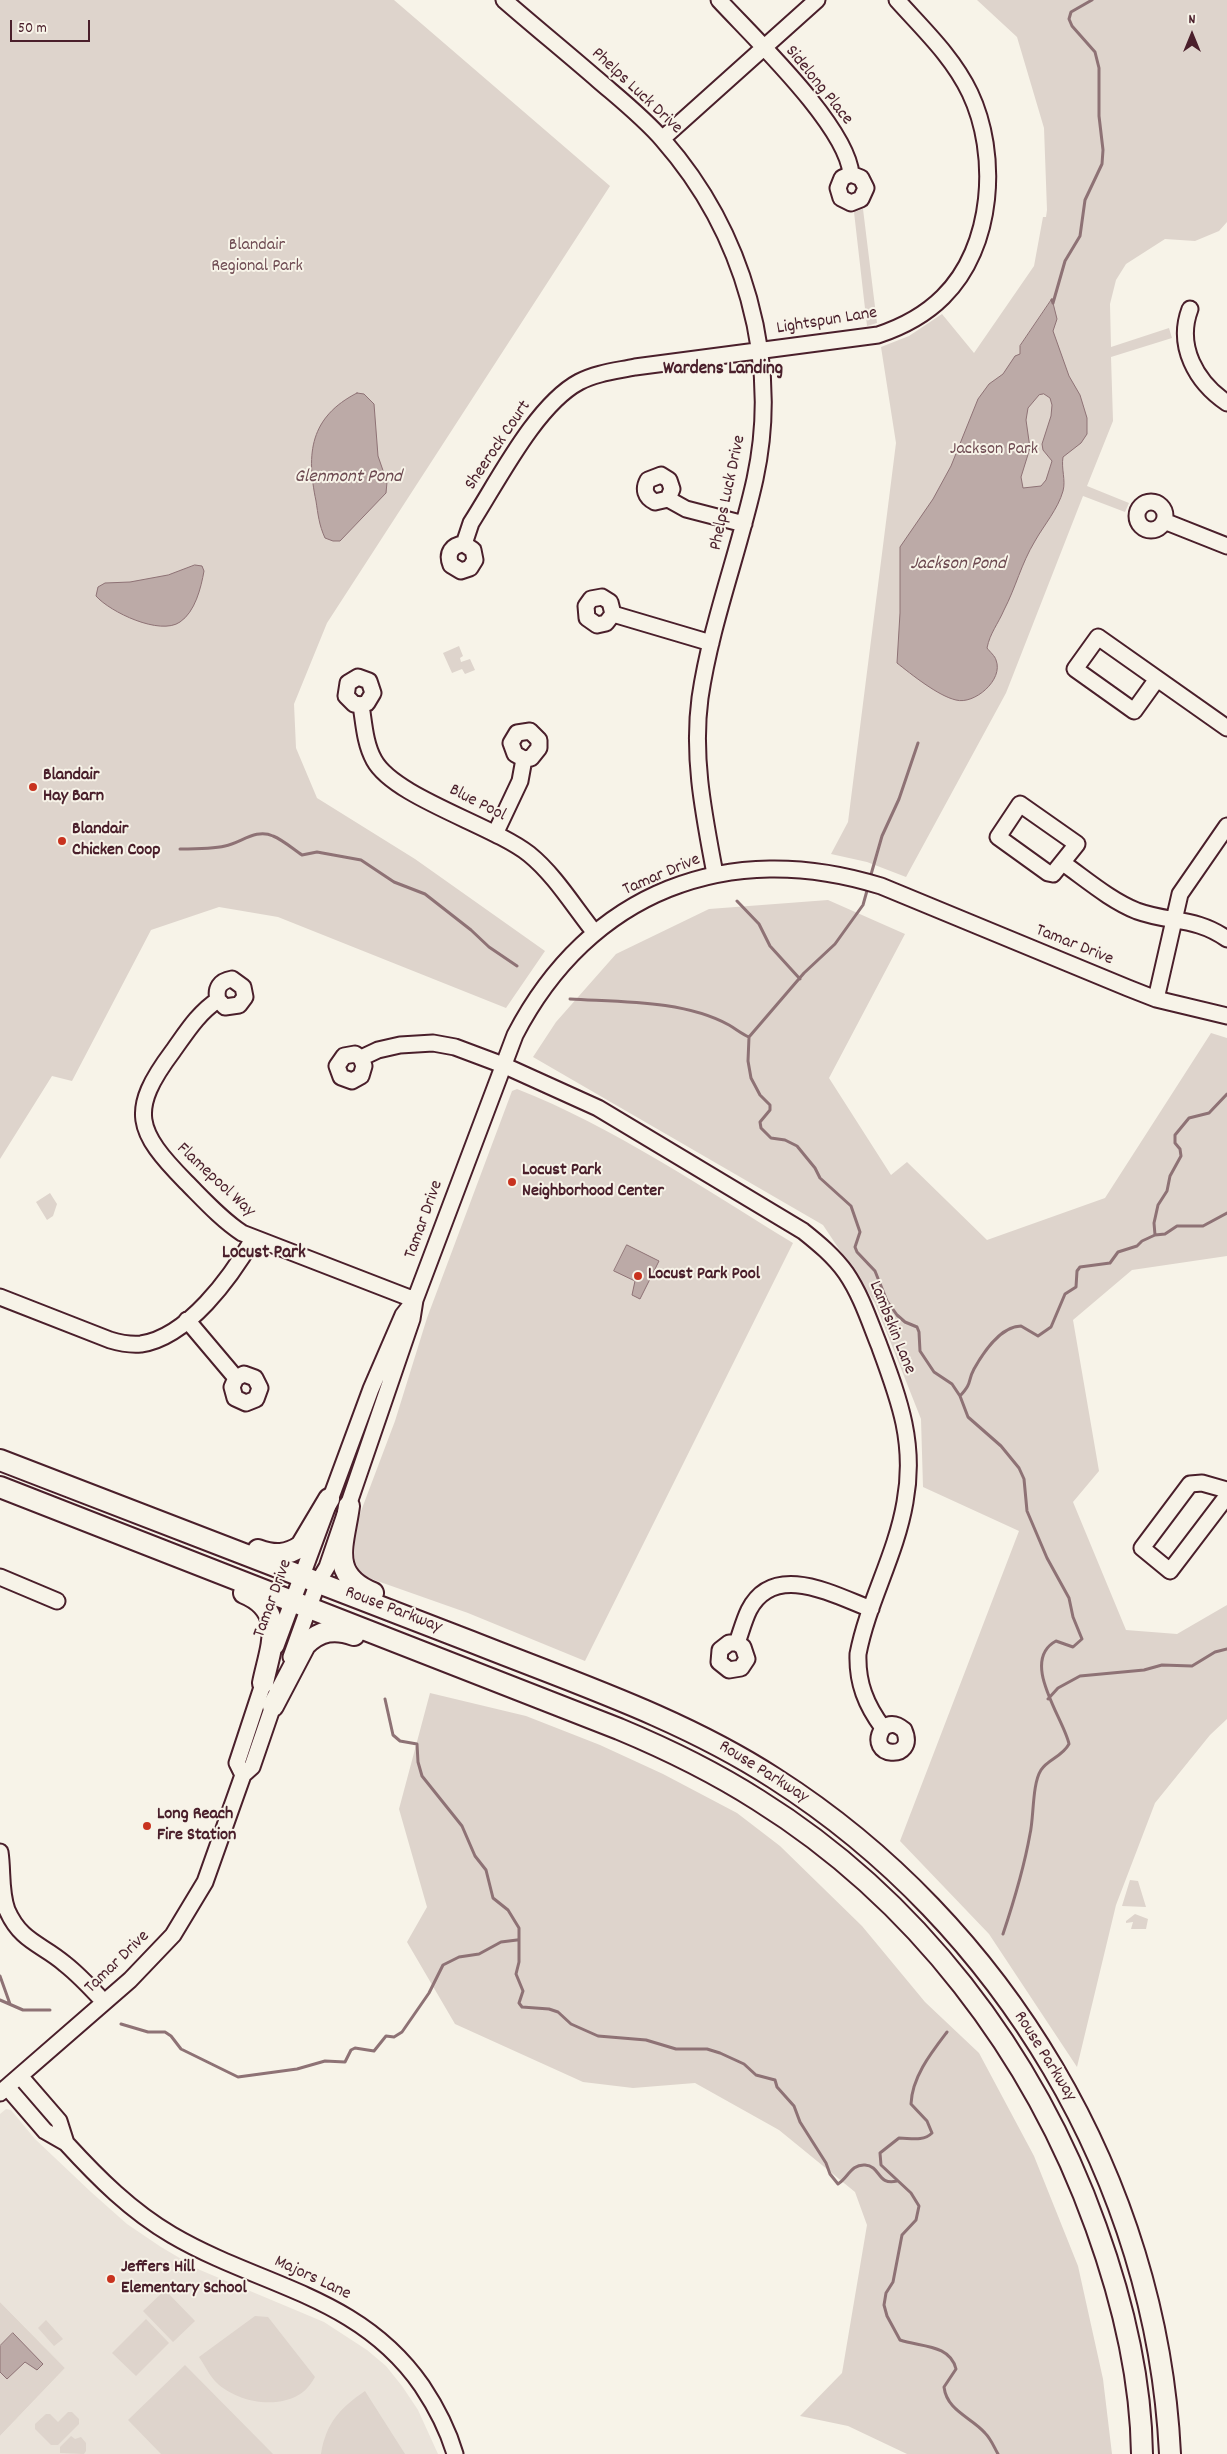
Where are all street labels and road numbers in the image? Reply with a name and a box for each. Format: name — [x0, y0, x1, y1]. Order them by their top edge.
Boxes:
street label: Sidelong Place — [779, 42, 857, 130]
street label: Phelps Luck Drive — [586, 44, 686, 140]
street label: Lightspun Lane — [775, 303, 879, 341]
street label: Sheerock Court — [461, 397, 537, 495]
street label: Phelps Luck Drive — [706, 433, 752, 553]
street label: Blue Pool — [445, 781, 509, 827]
street label: Tamar Drive — [620, 850, 704, 902]
street label: Tamar Drive — [1032, 921, 1116, 971]
street label: Flamepool Way — [171, 1139, 259, 1223]
street label: Tamar Drive — [401, 1178, 449, 1262]
street label: Lambskin Lane — [863, 1278, 919, 1378]
street label: Tamar Drive — [250, 1557, 298, 1641]
street label: Rouse Parkway — [341, 1583, 445, 1639]
street label: Rouse Parkway — [714, 1737, 812, 1809]
street label: Tamar Drive — [81, 1927, 155, 1999]
street label: Rouse Parkway — [1008, 2008, 1080, 2106]
street label: Majors Lane — [270, 2252, 354, 2306]

